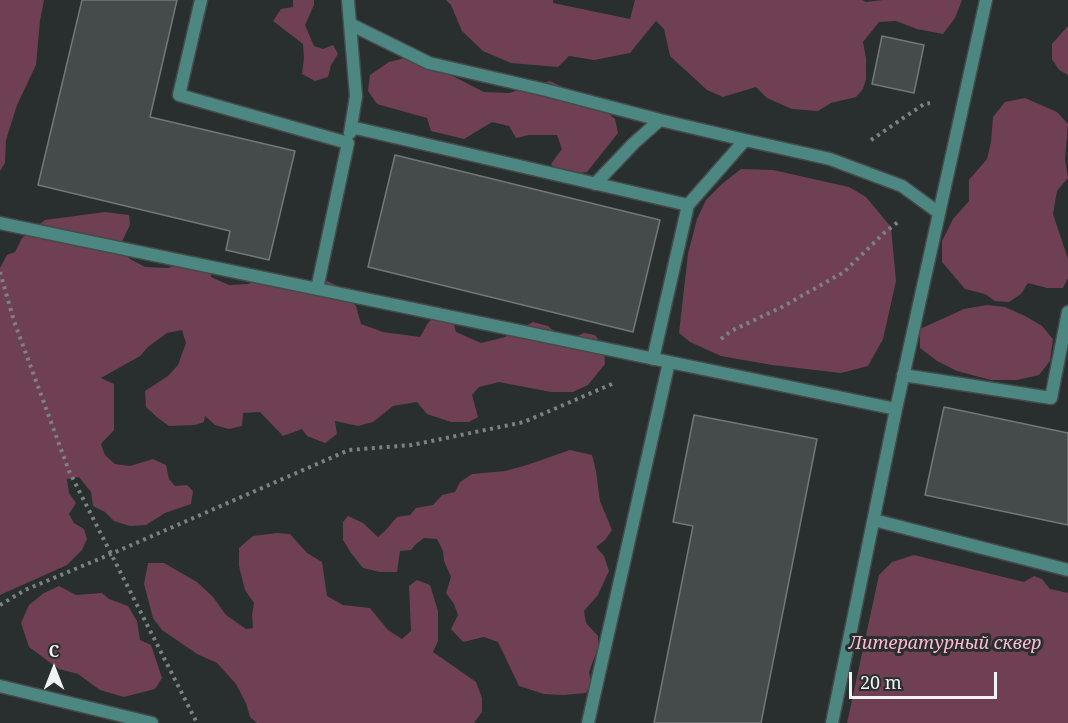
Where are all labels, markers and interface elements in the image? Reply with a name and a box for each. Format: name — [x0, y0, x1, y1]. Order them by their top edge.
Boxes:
park label: Литературный сквер — [849, 633, 1041, 655]
north arrow — [24, 639, 84, 699]
text: С — [49, 640, 59, 662]
scale bar — [852, 660, 1000, 698]
text: 20 m — [860, 670, 902, 694]

